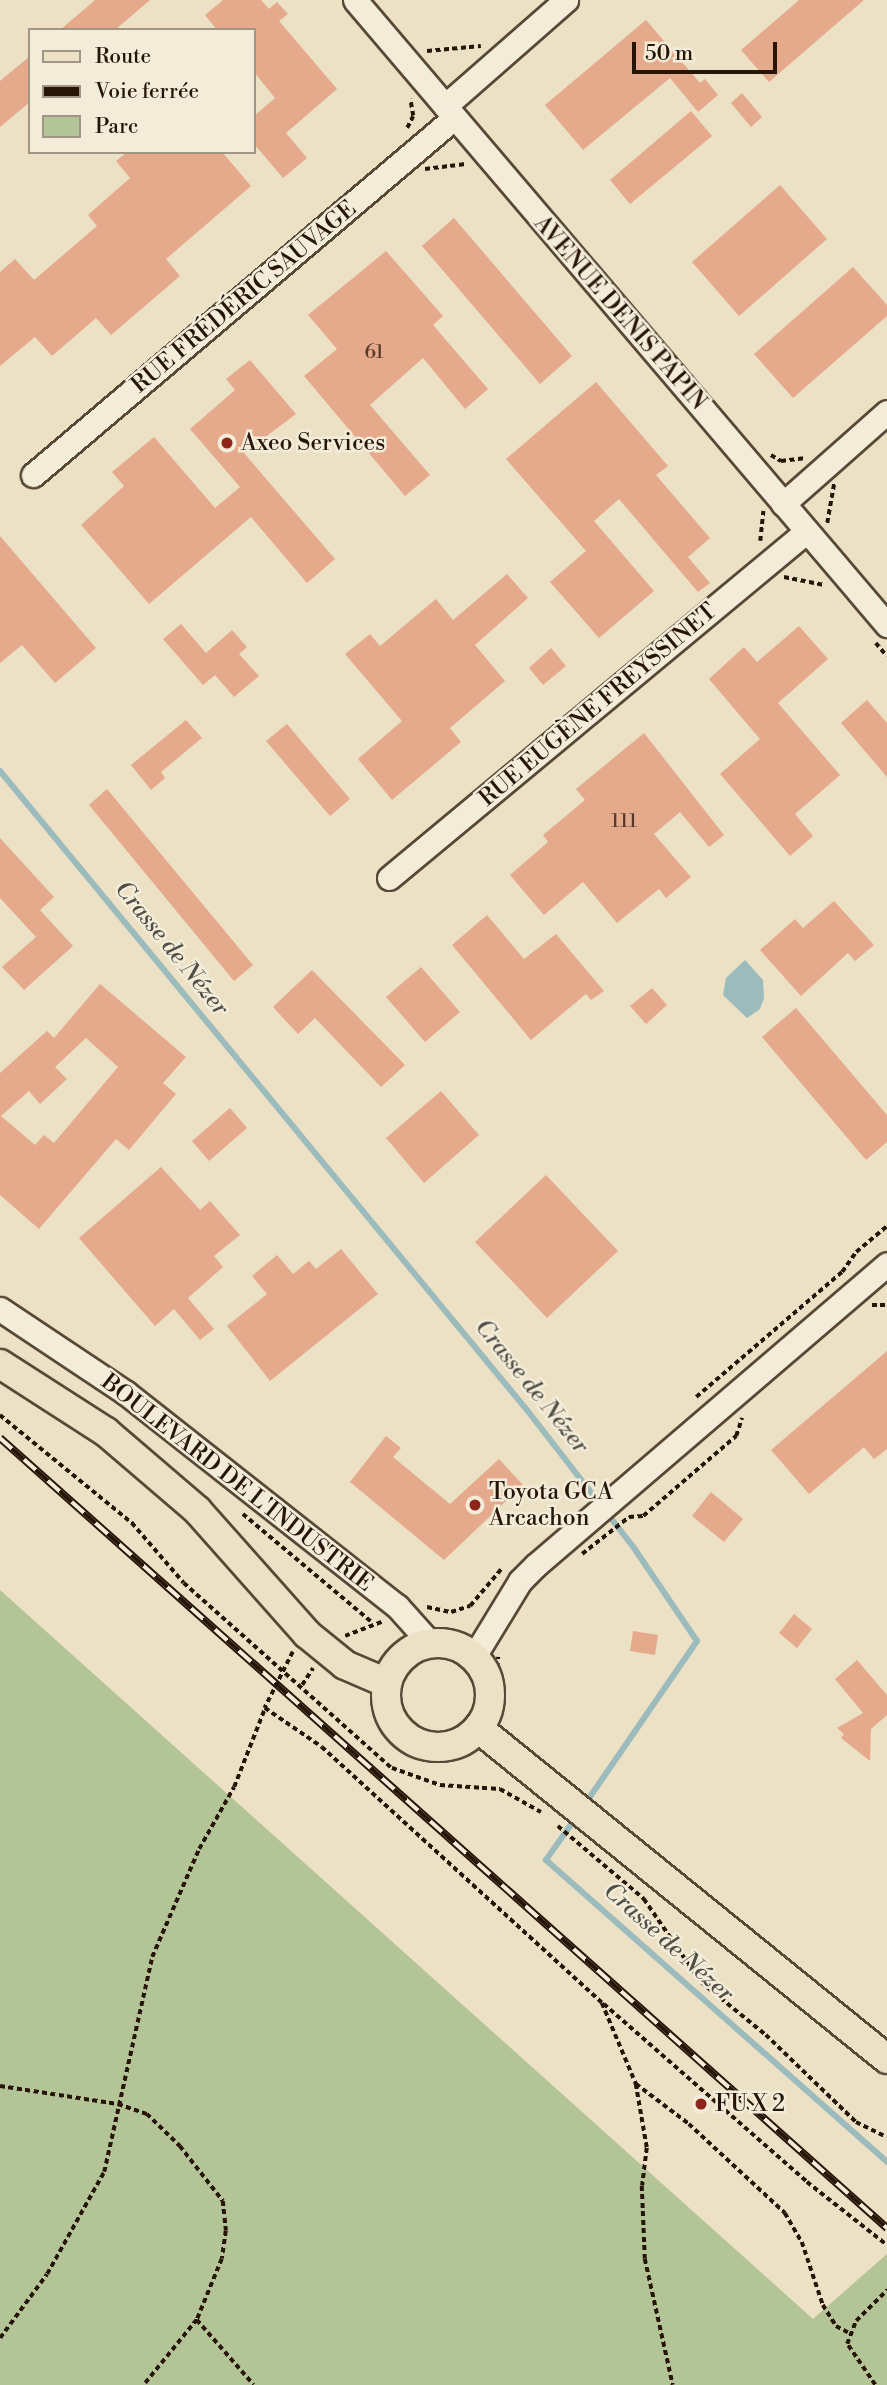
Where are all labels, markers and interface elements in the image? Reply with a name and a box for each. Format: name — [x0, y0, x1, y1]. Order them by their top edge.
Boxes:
legend — [28, 28, 256, 154]
scale bar — [635, 28, 780, 72]
text: 50 m — [645, 41, 693, 67]
text: Route — [95, 44, 151, 70]
text: Voie ferrée — [95, 79, 199, 105]
text: Parc — [95, 114, 138, 140]
street label: RUE FRÉDÉRIC SAUVAGE — [126, 195, 362, 399]
street label: AVENUE DENIS PAPIN — [528, 210, 712, 416]
house number: 61 — [364, 342, 384, 364]
place label: Axeo Services — [241, 429, 385, 457]
marker: Axeo Services — [219, 435, 235, 451]
street label: RUE EUGÈNE FREYSSINET — [474, 598, 722, 812]
house number: 111 — [611, 811, 637, 833]
water label: Crasse de Nézer — [108, 876, 234, 1022]
water label: Crasse de Nézer — [468, 1314, 594, 1460]
street label: BOULEVARD DE L'INDUSTRIE — [96, 1368, 378, 1598]
place label: Toyota GCA Arcachon — [489, 1478, 613, 1532]
marker: Toyota GCA Arcachon — [467, 1497, 483, 1513]
water label: Crasse de Nézer — [597, 1877, 739, 2009]
place label: FU X 2 — [715, 2090, 785, 2118]
marker: FU X 2 — [693, 2096, 709, 2112]

